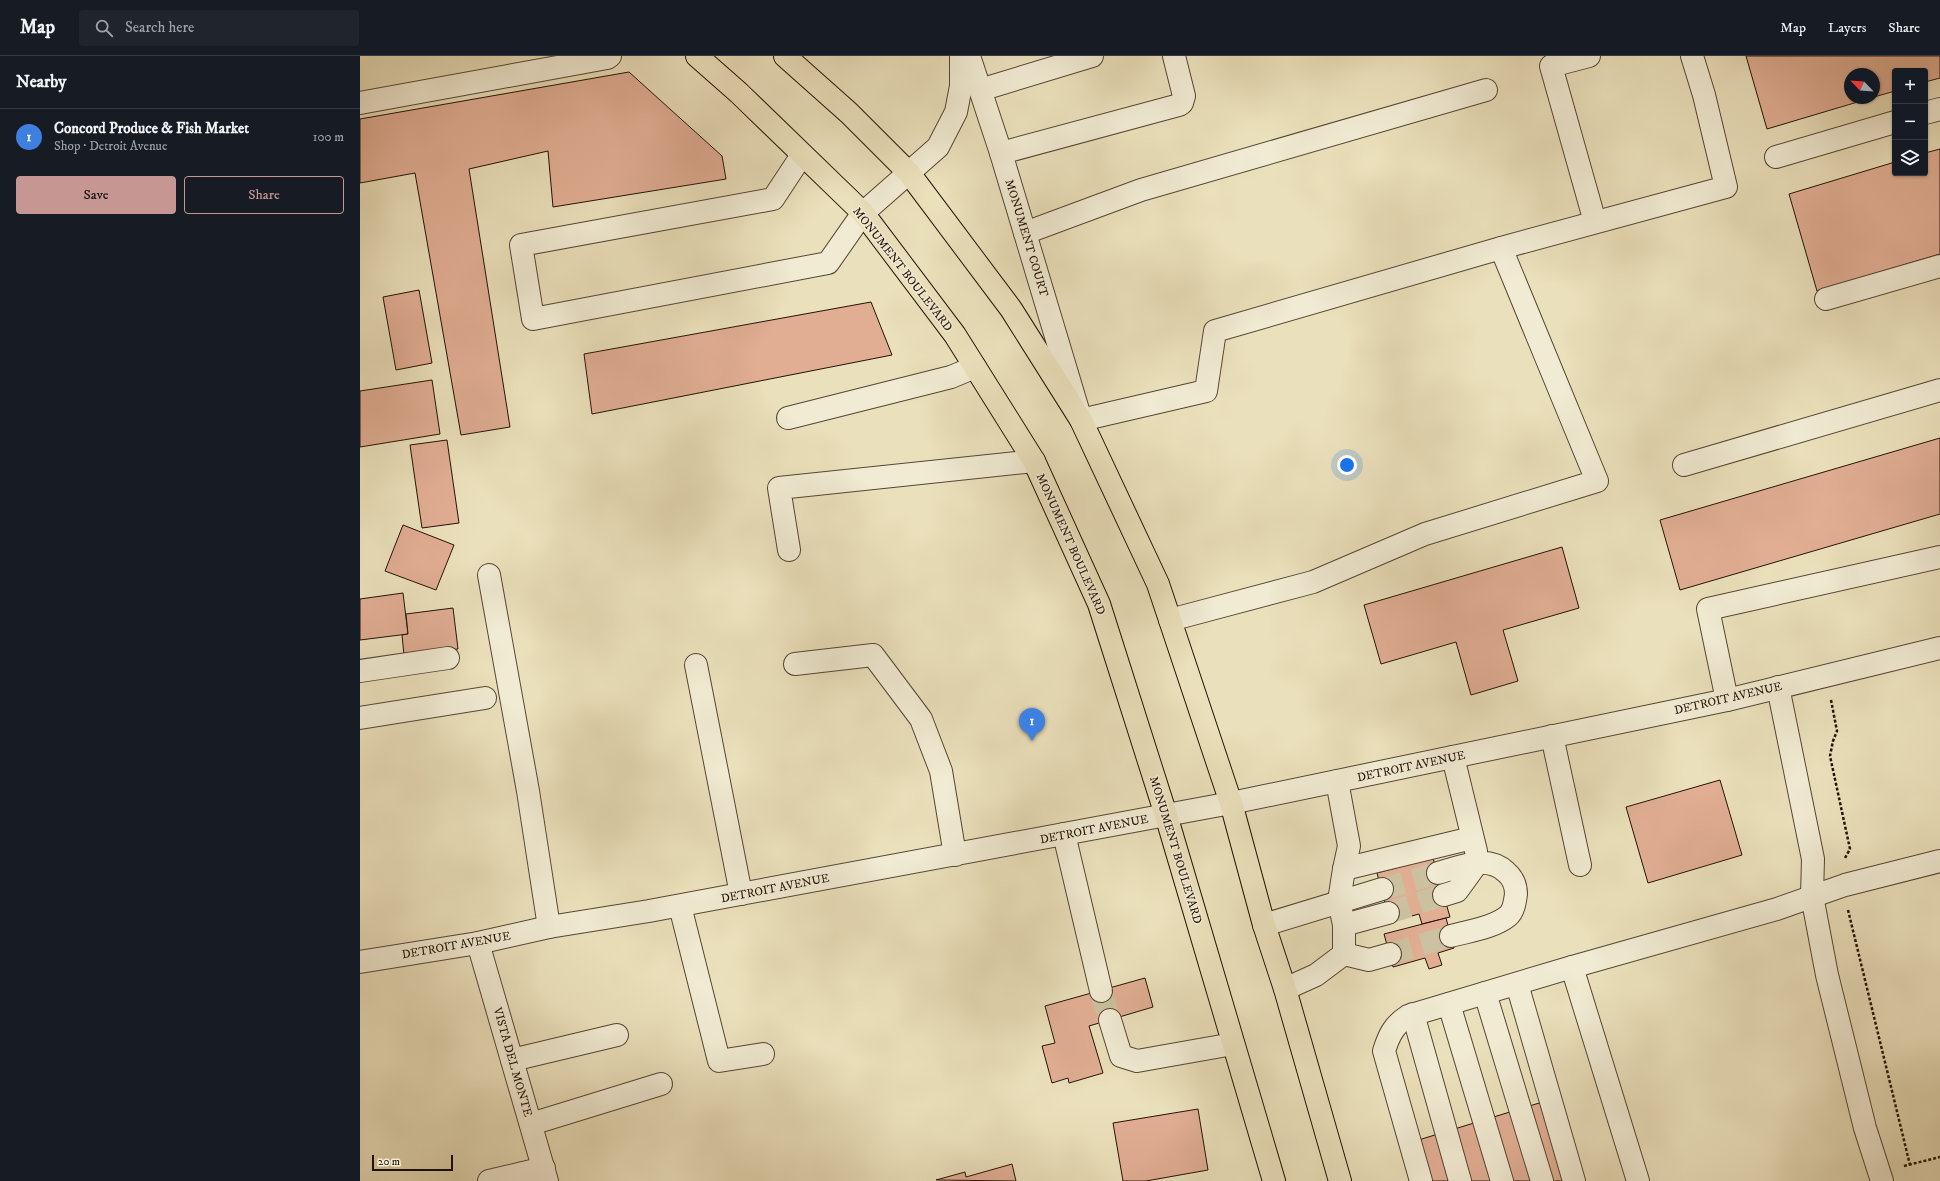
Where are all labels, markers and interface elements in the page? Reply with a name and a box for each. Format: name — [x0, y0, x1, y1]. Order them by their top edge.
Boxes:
search box — [79, 10, 359, 46]
text: Map — [20, 16, 55, 39]
icon: search — [93, 17, 115, 39]
text: Search here — [125, 18, 194, 37]
text: Map — [1780, 19, 1806, 37]
text: Layers — [1828, 19, 1866, 37]
text: Share — [1888, 19, 1920, 37]
north arrow — [1844, 68, 1880, 104]
map controls — [1892, 68, 1928, 176]
button: + — [1892, 68, 1928, 104]
text: Nearby — [16, 71, 66, 93]
button: − — [1892, 104, 1928, 140]
text: Concord Produce & Fish Market — [54, 119, 249, 138]
text: 1 — [27, 129, 31, 145]
text: 100 m — [313, 129, 344, 145]
text: Shop · Detroit Avenue — [54, 138, 167, 154]
button: layers — [1892, 140, 1928, 176]
button: Save — [16, 176, 176, 214]
button: Share — [184, 176, 344, 214]
street label: MONUMENT COURT — [1001, 178, 1052, 299]
street label: MONUMENT BOULEVARD — [849, 204, 956, 334]
your location — [1337, 455, 1357, 475]
street label: MONUMENT BOULEVARD — [1032, 471, 1109, 617]
street label: DETROIT AVENUE — [1673, 679, 1784, 718]
pin: 1 — [1019, 708, 1045, 741]
street label: DETROIT AVENUE — [1356, 748, 1467, 785]
street label: MONUMENT BOULEVARD — [1146, 775, 1205, 926]
street label: DETROIT AVENUE — [1039, 812, 1150, 847]
street label: DETROIT AVENUE — [720, 871, 831, 906]
street label: DETROIT AVENUE — [400, 928, 512, 962]
street label: VISTA DEL MONTE — [489, 1005, 535, 1119]
scale bar — [372, 1153, 453, 1172]
text: 20 m — [378, 1155, 400, 1169]

